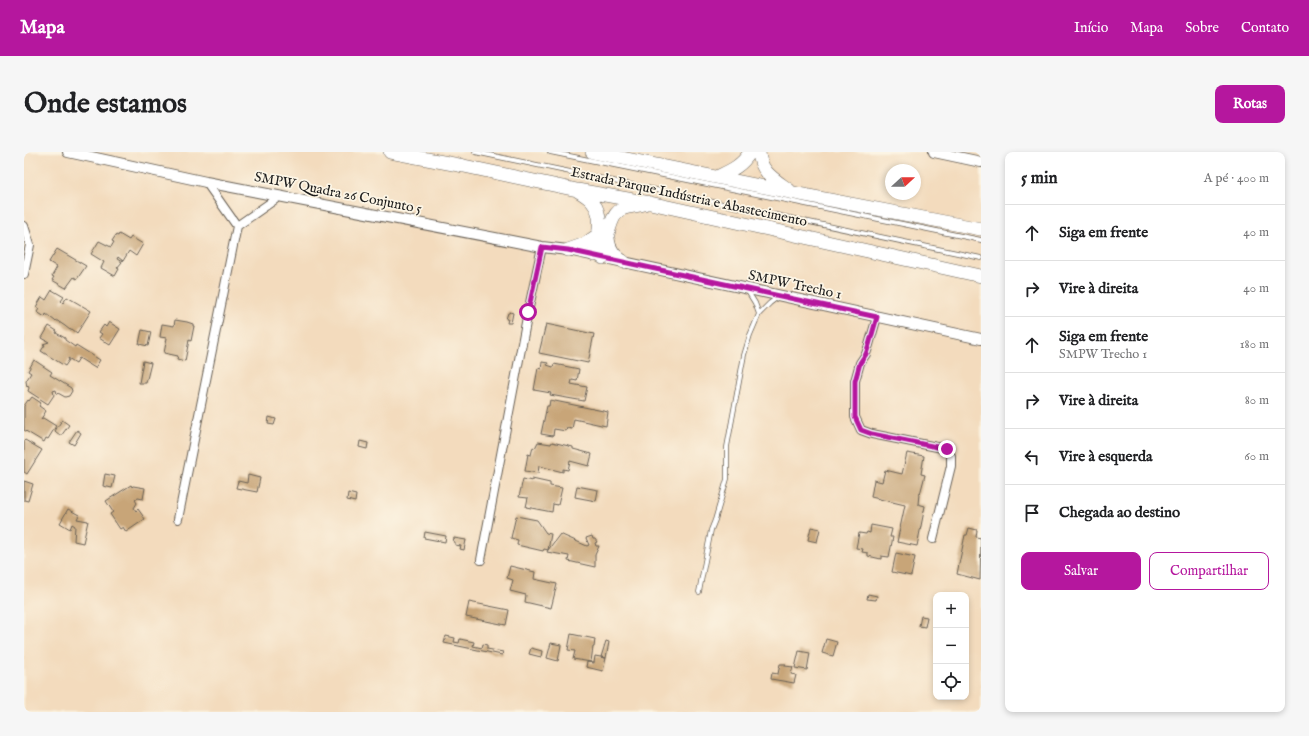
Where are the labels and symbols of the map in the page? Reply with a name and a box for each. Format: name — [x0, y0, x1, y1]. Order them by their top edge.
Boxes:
street label: Estrada Parque Indústria e Abastecimento — [569, 163, 809, 231]
north arrow — [885, 164, 921, 200]
street label: SMPW Quadra 26 Conjunto 5 — [253, 168, 423, 218]
street label: SMPW Trecho 1 — [747, 266, 843, 304]
route start — [519, 303, 537, 321]
route end — [938, 440, 956, 458]

